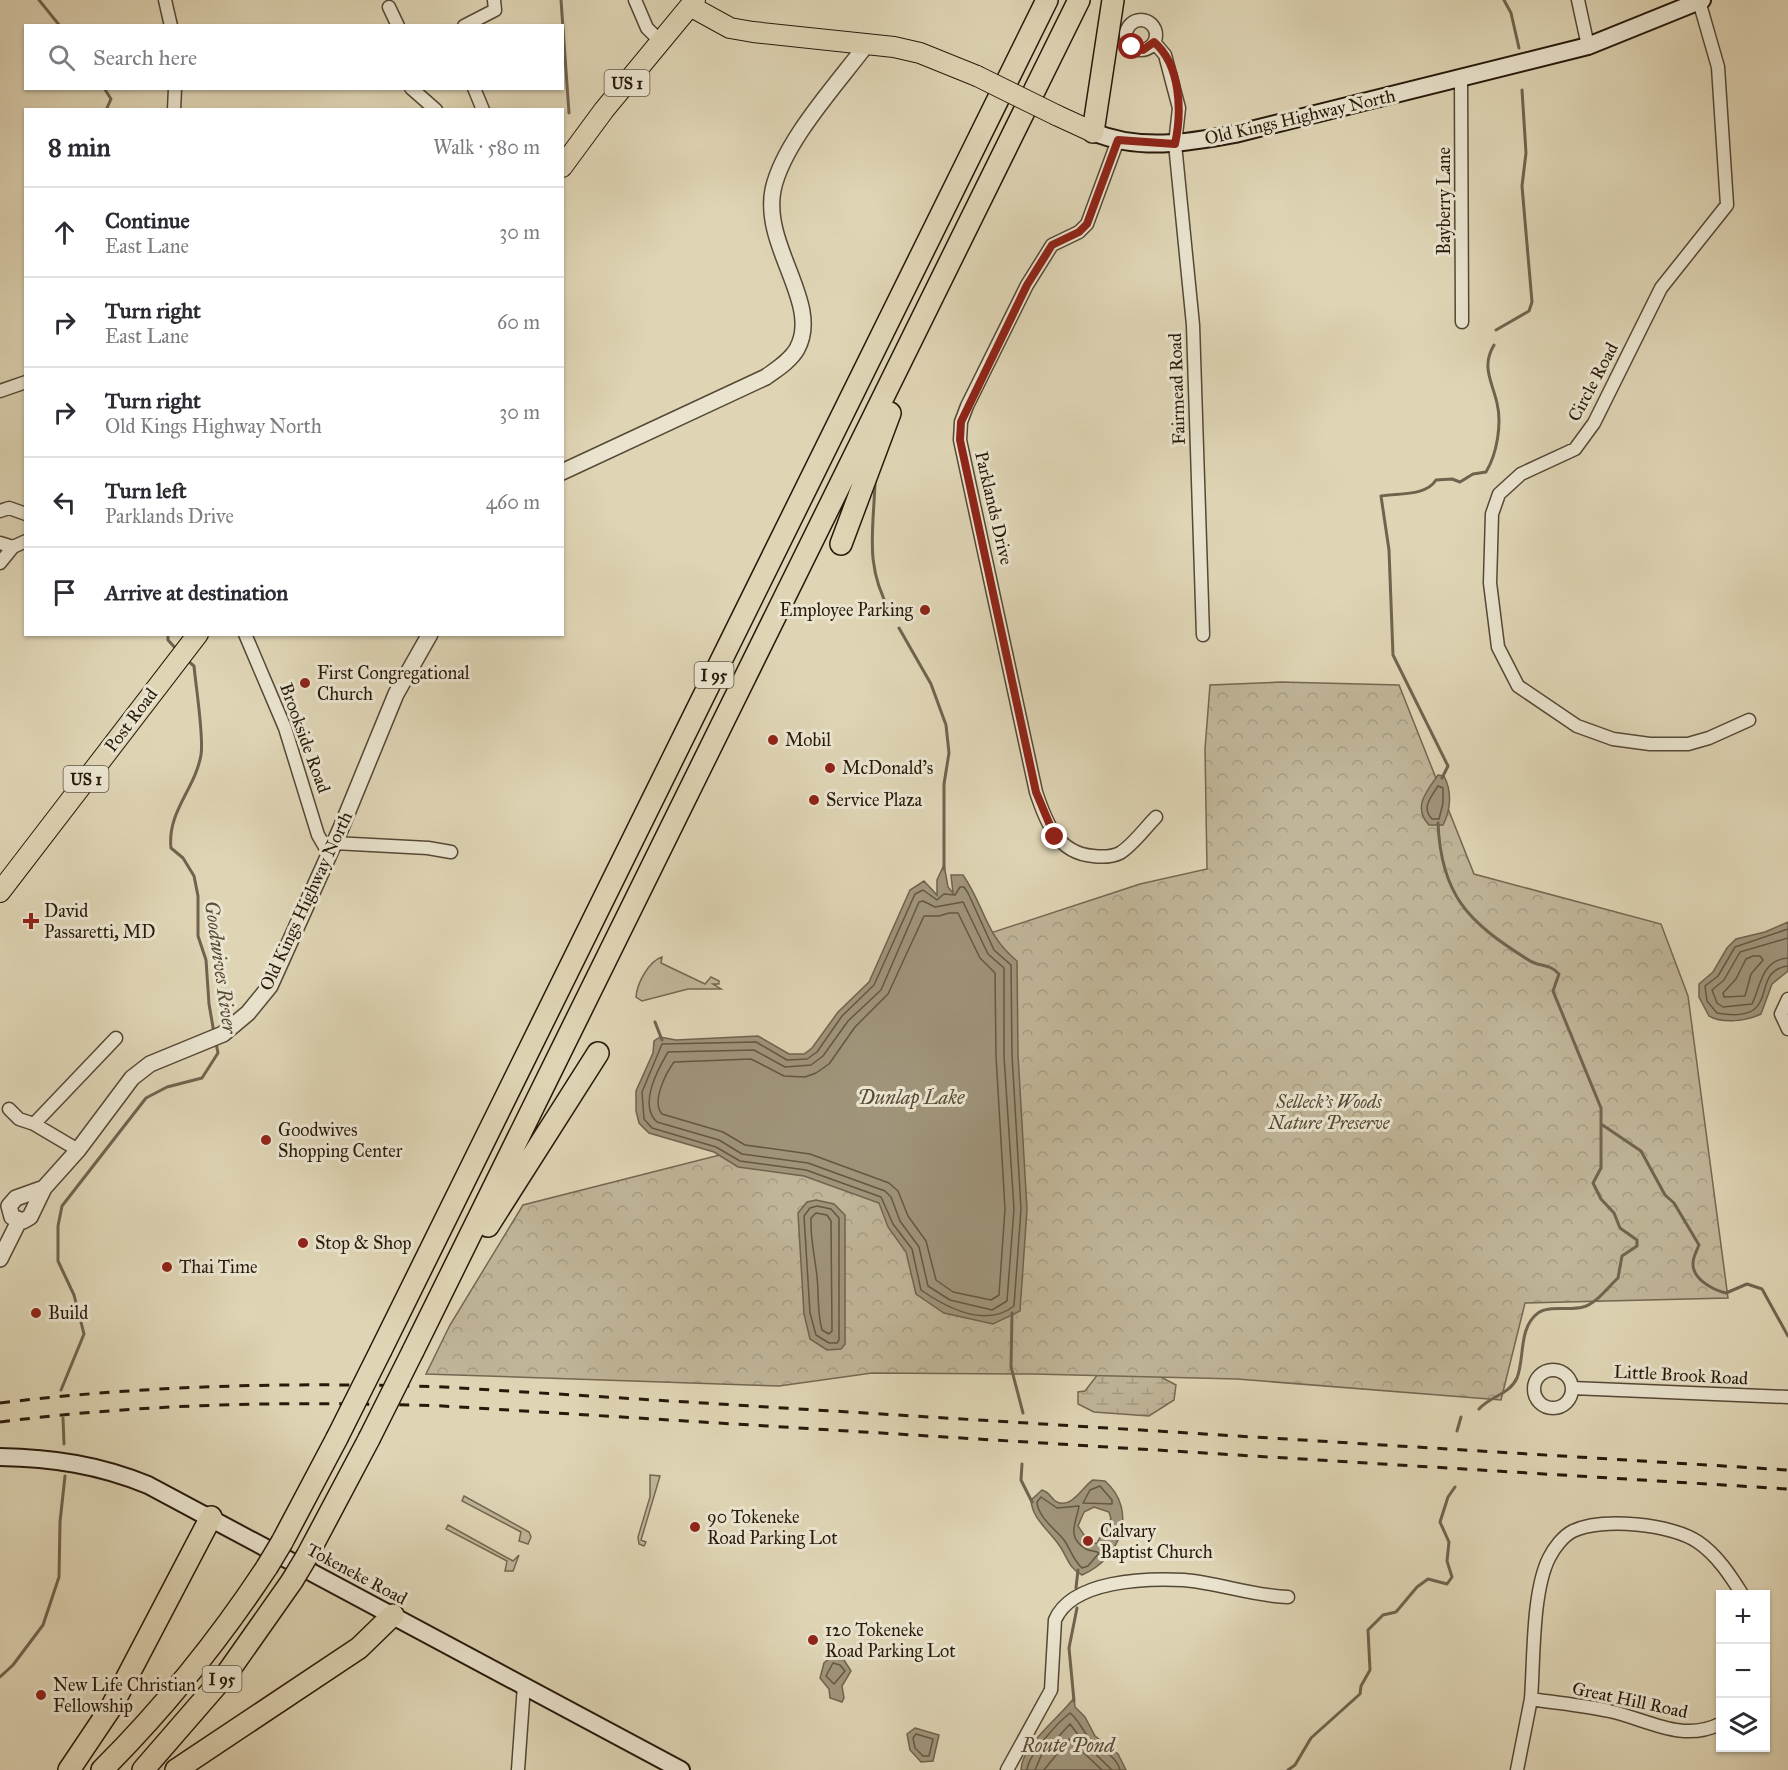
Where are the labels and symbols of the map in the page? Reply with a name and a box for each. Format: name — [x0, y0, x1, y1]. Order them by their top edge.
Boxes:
route start — [1118, 33, 1144, 59]
road number: US 1 — [604, 70, 650, 96]
street label: Old Kings Highway North — [1202, 84, 1398, 151]
street label: Bayberry Lane — [1433, 147, 1455, 255]
street label: Fairmead Road — [1164, 333, 1190, 445]
street label: Circle Road — [1563, 339, 1623, 425]
street label: Parklands Drive — [970, 449, 1018, 567]
place label: Employee Parking — [780, 599, 914, 622]
marker: Employee Parking — [918, 603, 932, 617]
place label: First Congregational Church — [317, 662, 470, 705]
road number: I 95 — [694, 662, 734, 688]
marker: First Congregational Church — [298, 676, 312, 690]
street label: Brookside Road — [275, 680, 335, 796]
street label: Post Road — [100, 684, 162, 756]
place label: Mobil — [785, 729, 831, 751]
marker: Mobil — [766, 733, 780, 747]
place label: McDonald's — [842, 757, 933, 779]
marker: McDonald's — [823, 761, 837, 775]
road number: US 1 — [64, 766, 109, 792]
place label: Service Plaza — [826, 789, 922, 811]
marker: Service Plaza — [807, 793, 821, 807]
street label: Old Kings Highway North — [255, 808, 358, 994]
route end — [1041, 823, 1067, 849]
water label: Goodwives River — [200, 899, 242, 1037]
place label: David Passaretti, MD — [44, 900, 155, 943]
marker: David Passaretti, MD — [22, 912, 40, 930]
water label: Dunlap Lake — [858, 1085, 965, 1110]
park label: Selleck's Woods Nature Preserve — [1268, 1091, 1391, 1134]
place label: Goodwives Shopping Center — [278, 1119, 403, 1163]
marker: Goodwives Shopping Center — [259, 1133, 273, 1147]
place label: Stop & Shop — [315, 1232, 411, 1254]
marker: Stop & Shop — [296, 1236, 310, 1250]
place label: Thai Time — [179, 1256, 258, 1278]
marker: Thai Time — [160, 1260, 174, 1274]
place label: Build — [48, 1302, 88, 1324]
marker: Build — [29, 1306, 43, 1320]
street label: Little Brook Road — [1613, 1360, 1749, 1390]
place label: 90 Tokeneke Road Parking Lot — [707, 1506, 838, 1550]
marker: 90 Tokeneke Road Parking Lot — [688, 1520, 702, 1534]
place label: Calvary Baptist Church — [1100, 1520, 1213, 1563]
marker: Calvary Baptist Church — [1081, 1534, 1095, 1548]
street label: Tokeneke Road — [303, 1538, 411, 1610]
place label: 120 Tokeneke Road Parking Lot — [825, 1619, 956, 1663]
marker: 120 Tokeneke Road Parking Lot — [806, 1633, 820, 1647]
road number: I 95 — [202, 1666, 242, 1692]
place label: New Life Christian Fellowship — [53, 1674, 196, 1717]
street label: Great Hill Road — [1570, 1677, 1690, 1723]
marker: New Life Christian Fellowship — [34, 1688, 48, 1702]
water label: Route Pond — [1020, 1733, 1116, 1757]

